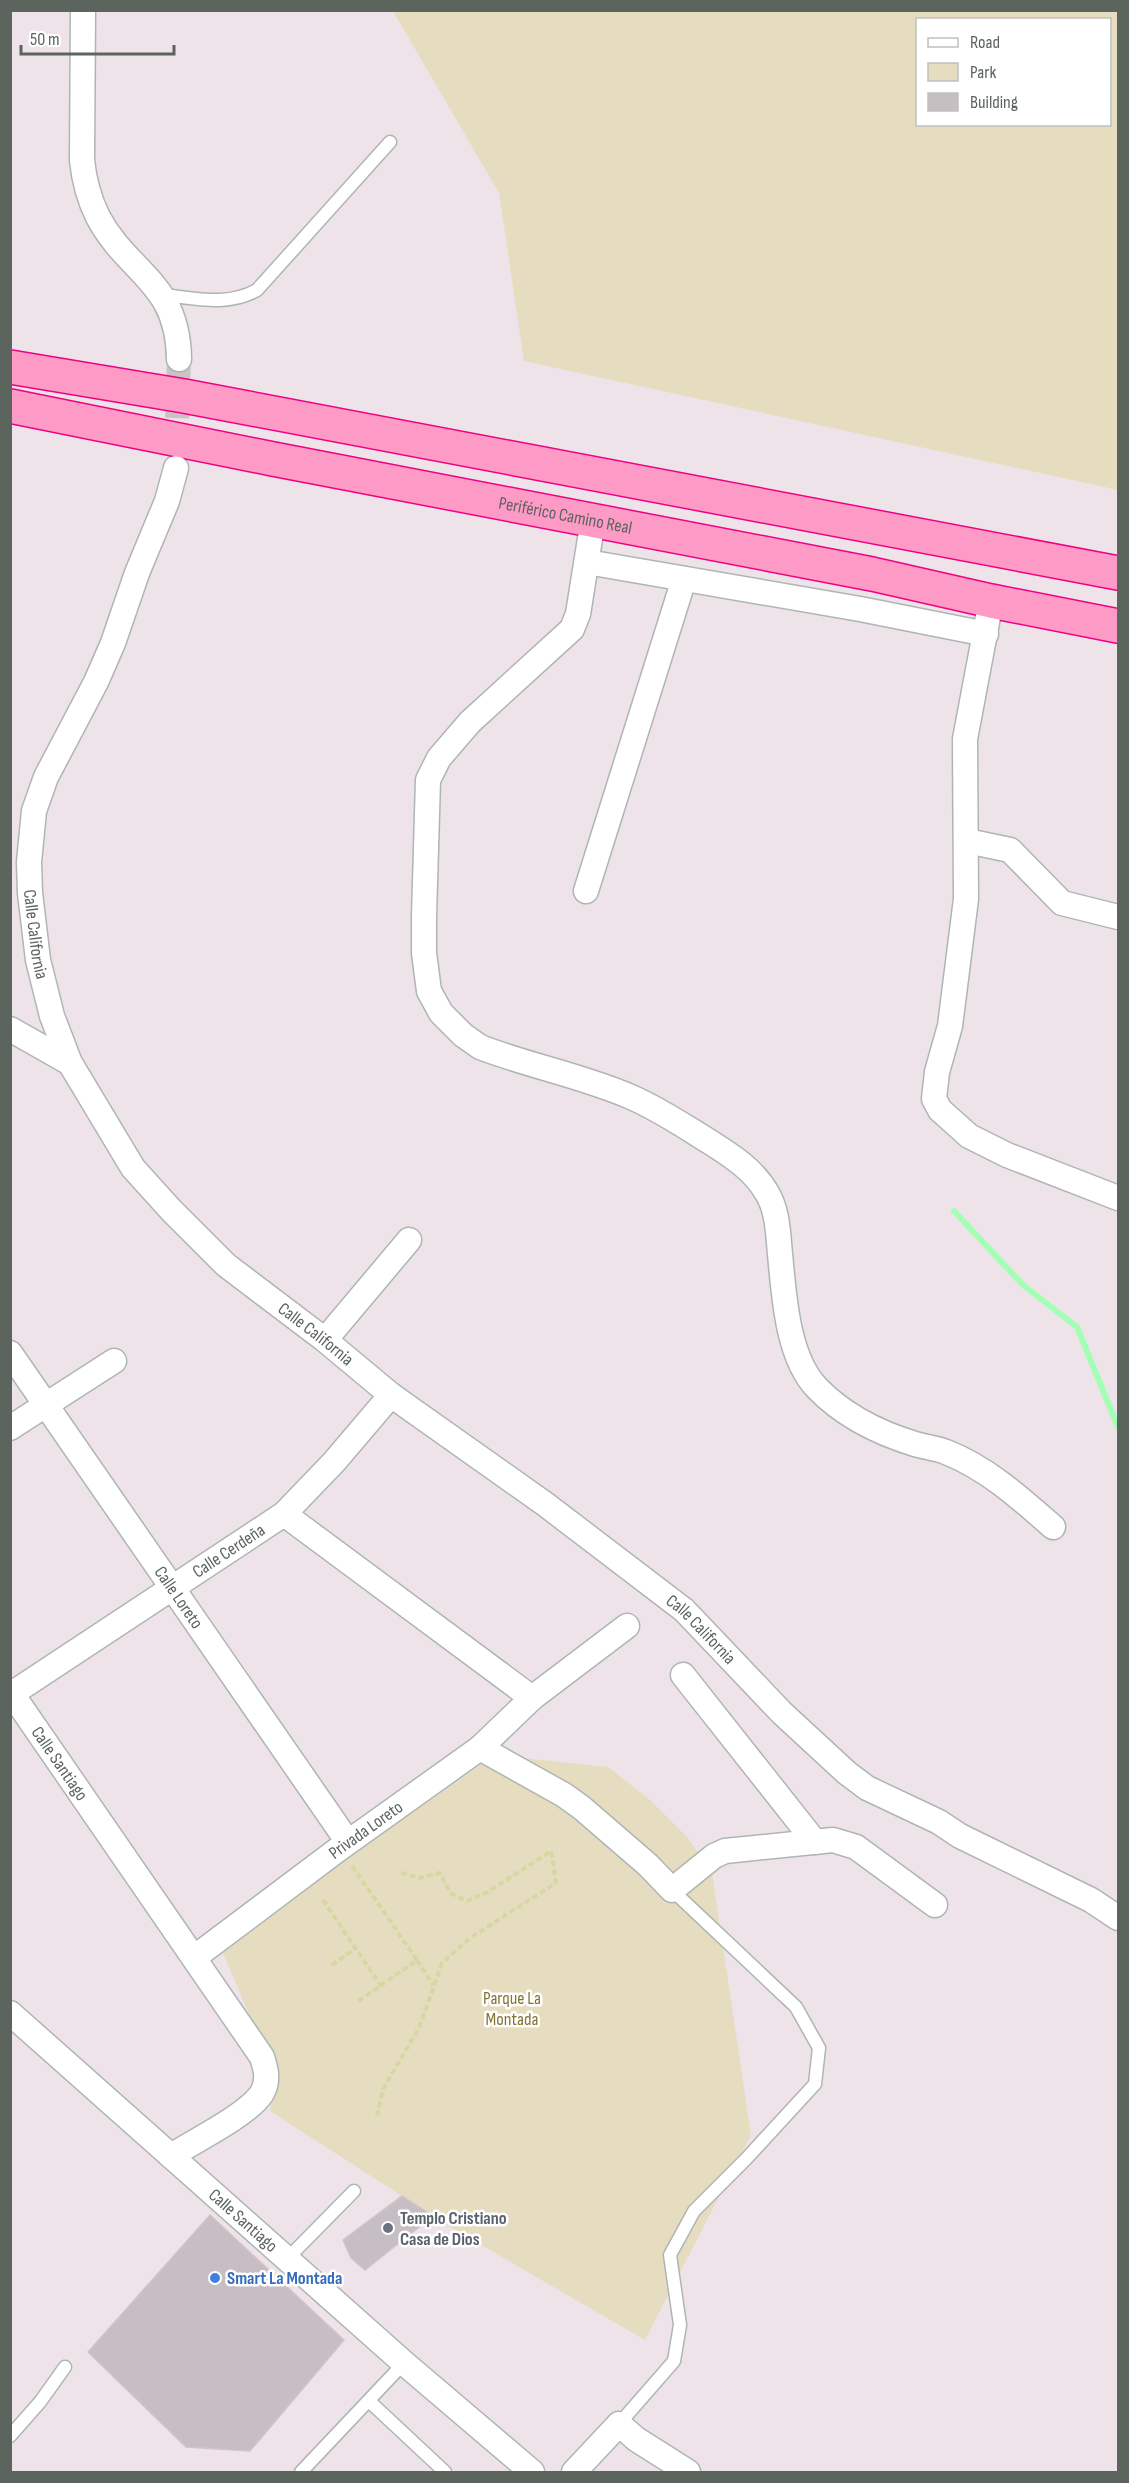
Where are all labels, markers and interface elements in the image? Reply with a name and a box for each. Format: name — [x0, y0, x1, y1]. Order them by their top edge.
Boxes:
scale bar — [21, 18, 174, 56]
legend — [916, 18, 1111, 126]
text: 50 m — [30, 29, 60, 50]
text: Road — [970, 32, 1000, 53]
text: Park — [970, 62, 996, 83]
text: Building — [970, 92, 1018, 113]
street label: Periférico Camino Real — [497, 493, 634, 539]
street label: Calle California — [19, 888, 52, 981]
street label: Calle California — [274, 1298, 358, 1370]
street label: Calle Cerdeña — [189, 1520, 269, 1582]
street label: Calle Loreto — [150, 1562, 207, 1633]
street label: Calle California — [662, 1590, 740, 1669]
street label: Calle Santiago — [27, 1723, 92, 1805]
street label: Privada Loreto — [325, 1797, 407, 1864]
park label: Parque La Montada — [483, 1988, 541, 2030]
street label: Calle Santiago — [204, 2184, 282, 2257]
place label: Templo Cristiano Casa de Dios — [400, 2208, 507, 2250]
marker: Templo Cristiano Casa de Dios — [381, 2221, 395, 2235]
place label: Smart La Montada — [227, 2268, 342, 2289]
marker: Smart La Montada — [208, 2271, 222, 2285]

